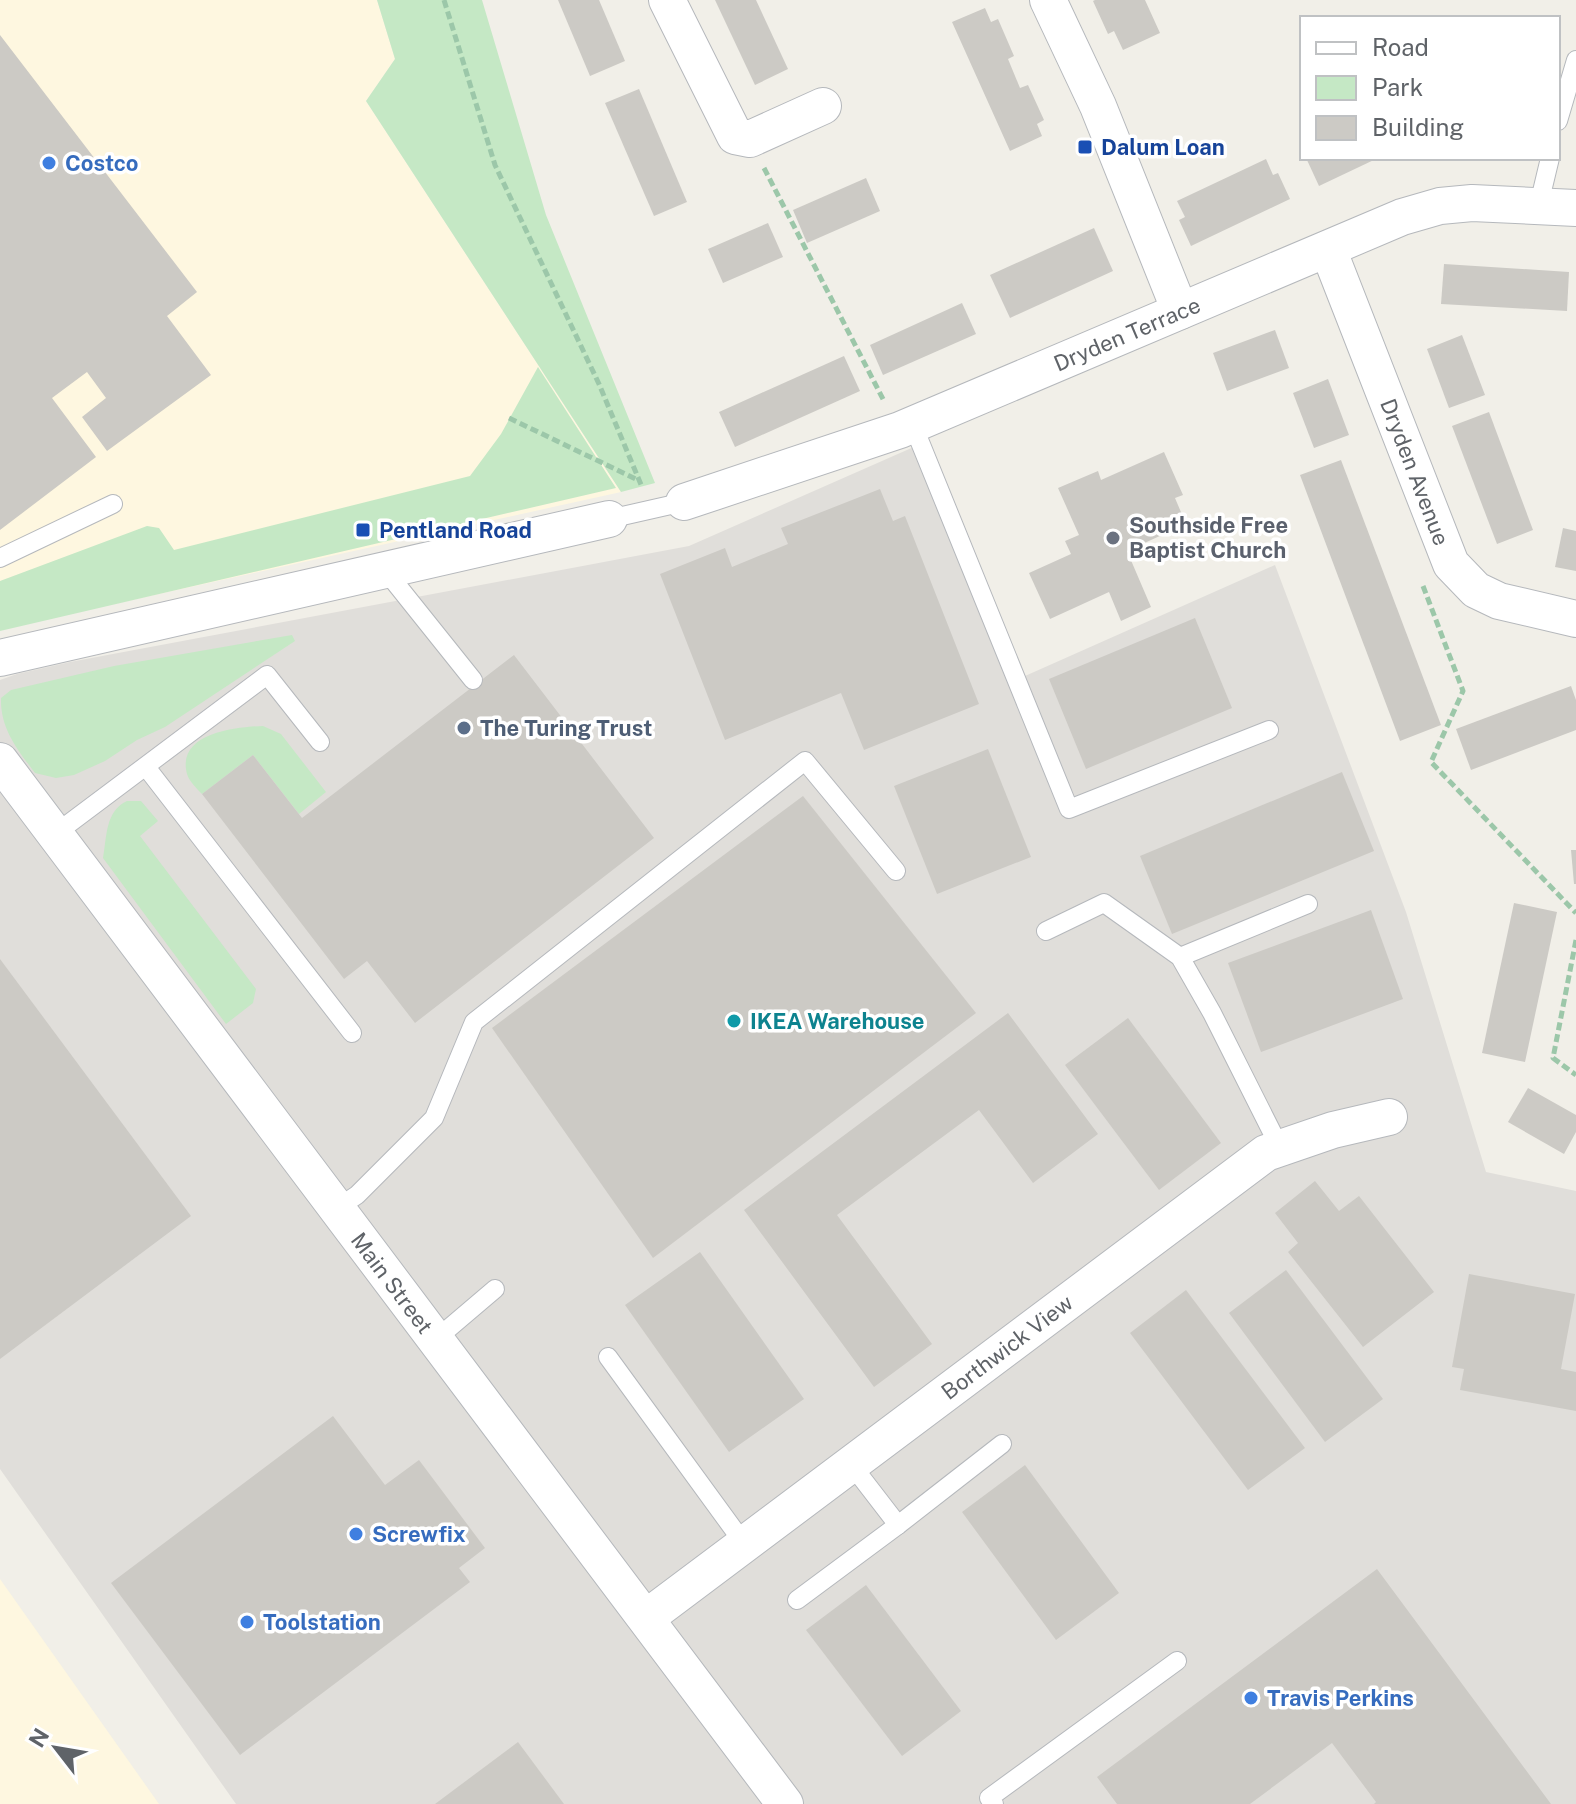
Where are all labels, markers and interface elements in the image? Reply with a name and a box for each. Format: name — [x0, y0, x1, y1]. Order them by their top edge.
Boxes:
legend — [1300, 16, 1560, 160]
text: Road — [1372, 33, 1429, 61]
text: Park — [1372, 73, 1423, 101]
text: Building — [1372, 113, 1464, 141]
place label: Dalum Loan — [1101, 134, 1225, 160]
marker: Dalum Loan — [1076, 138, 1094, 156]
place label: Costco — [65, 150, 138, 176]
marker: Costco — [40, 154, 58, 172]
street label: Dryden Terrace — [1050, 291, 1204, 377]
street label: Dryden Avenue — [1375, 395, 1455, 549]
place label: Southside Free Baptist Church — [1129, 512, 1288, 563]
place label: Pentland Road — [379, 517, 532, 543]
marker: Pentland Road — [354, 521, 372, 539]
marker: Southside Free Baptist Church — [1104, 529, 1122, 547]
place label: The Turing Trust — [480, 715, 652, 741]
marker: The Turing Trust — [455, 719, 473, 737]
place label: IKEA Warehouse — [750, 1008, 924, 1034]
marker: IKEA Warehouse — [725, 1012, 743, 1030]
street label: Main Street — [346, 1227, 438, 1339]
street label: Borthwick View — [936, 1289, 1078, 1405]
place label: Screwfix — [372, 1521, 466, 1547]
marker: Screwfix — [347, 1525, 365, 1543]
place label: Toolstation — [263, 1609, 381, 1635]
marker: Toolstation — [238, 1613, 256, 1631]
place label: Travis Perkins — [1267, 1685, 1414, 1711]
marker: Travis Perkins — [1242, 1689, 1260, 1707]
north arrow — [16, 1708, 96, 1788]
text: N — [23, 1724, 54, 1752]

